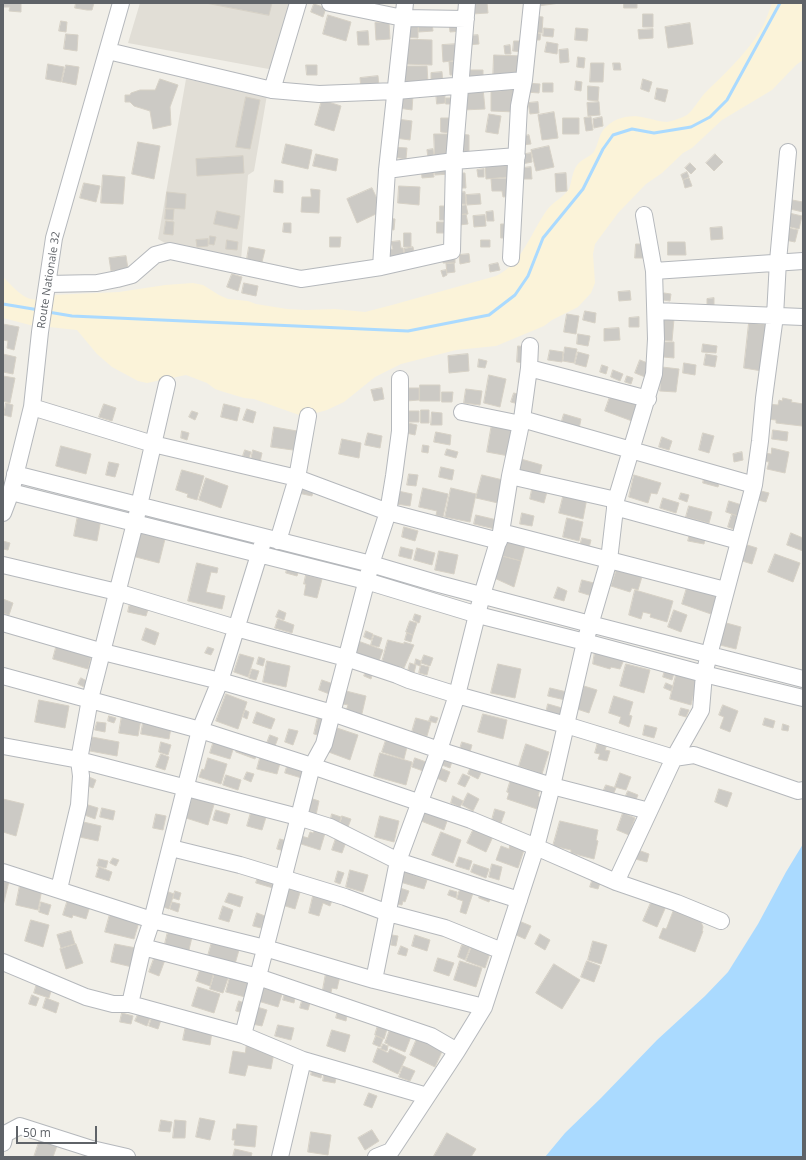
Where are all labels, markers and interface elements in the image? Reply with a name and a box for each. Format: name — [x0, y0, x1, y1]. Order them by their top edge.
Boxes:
street label: Route Nationale 32 — [35, 231, 63, 329]
scale bar — [18, 1118, 99, 1144]
text: 50 m — [23, 1124, 51, 1141]

